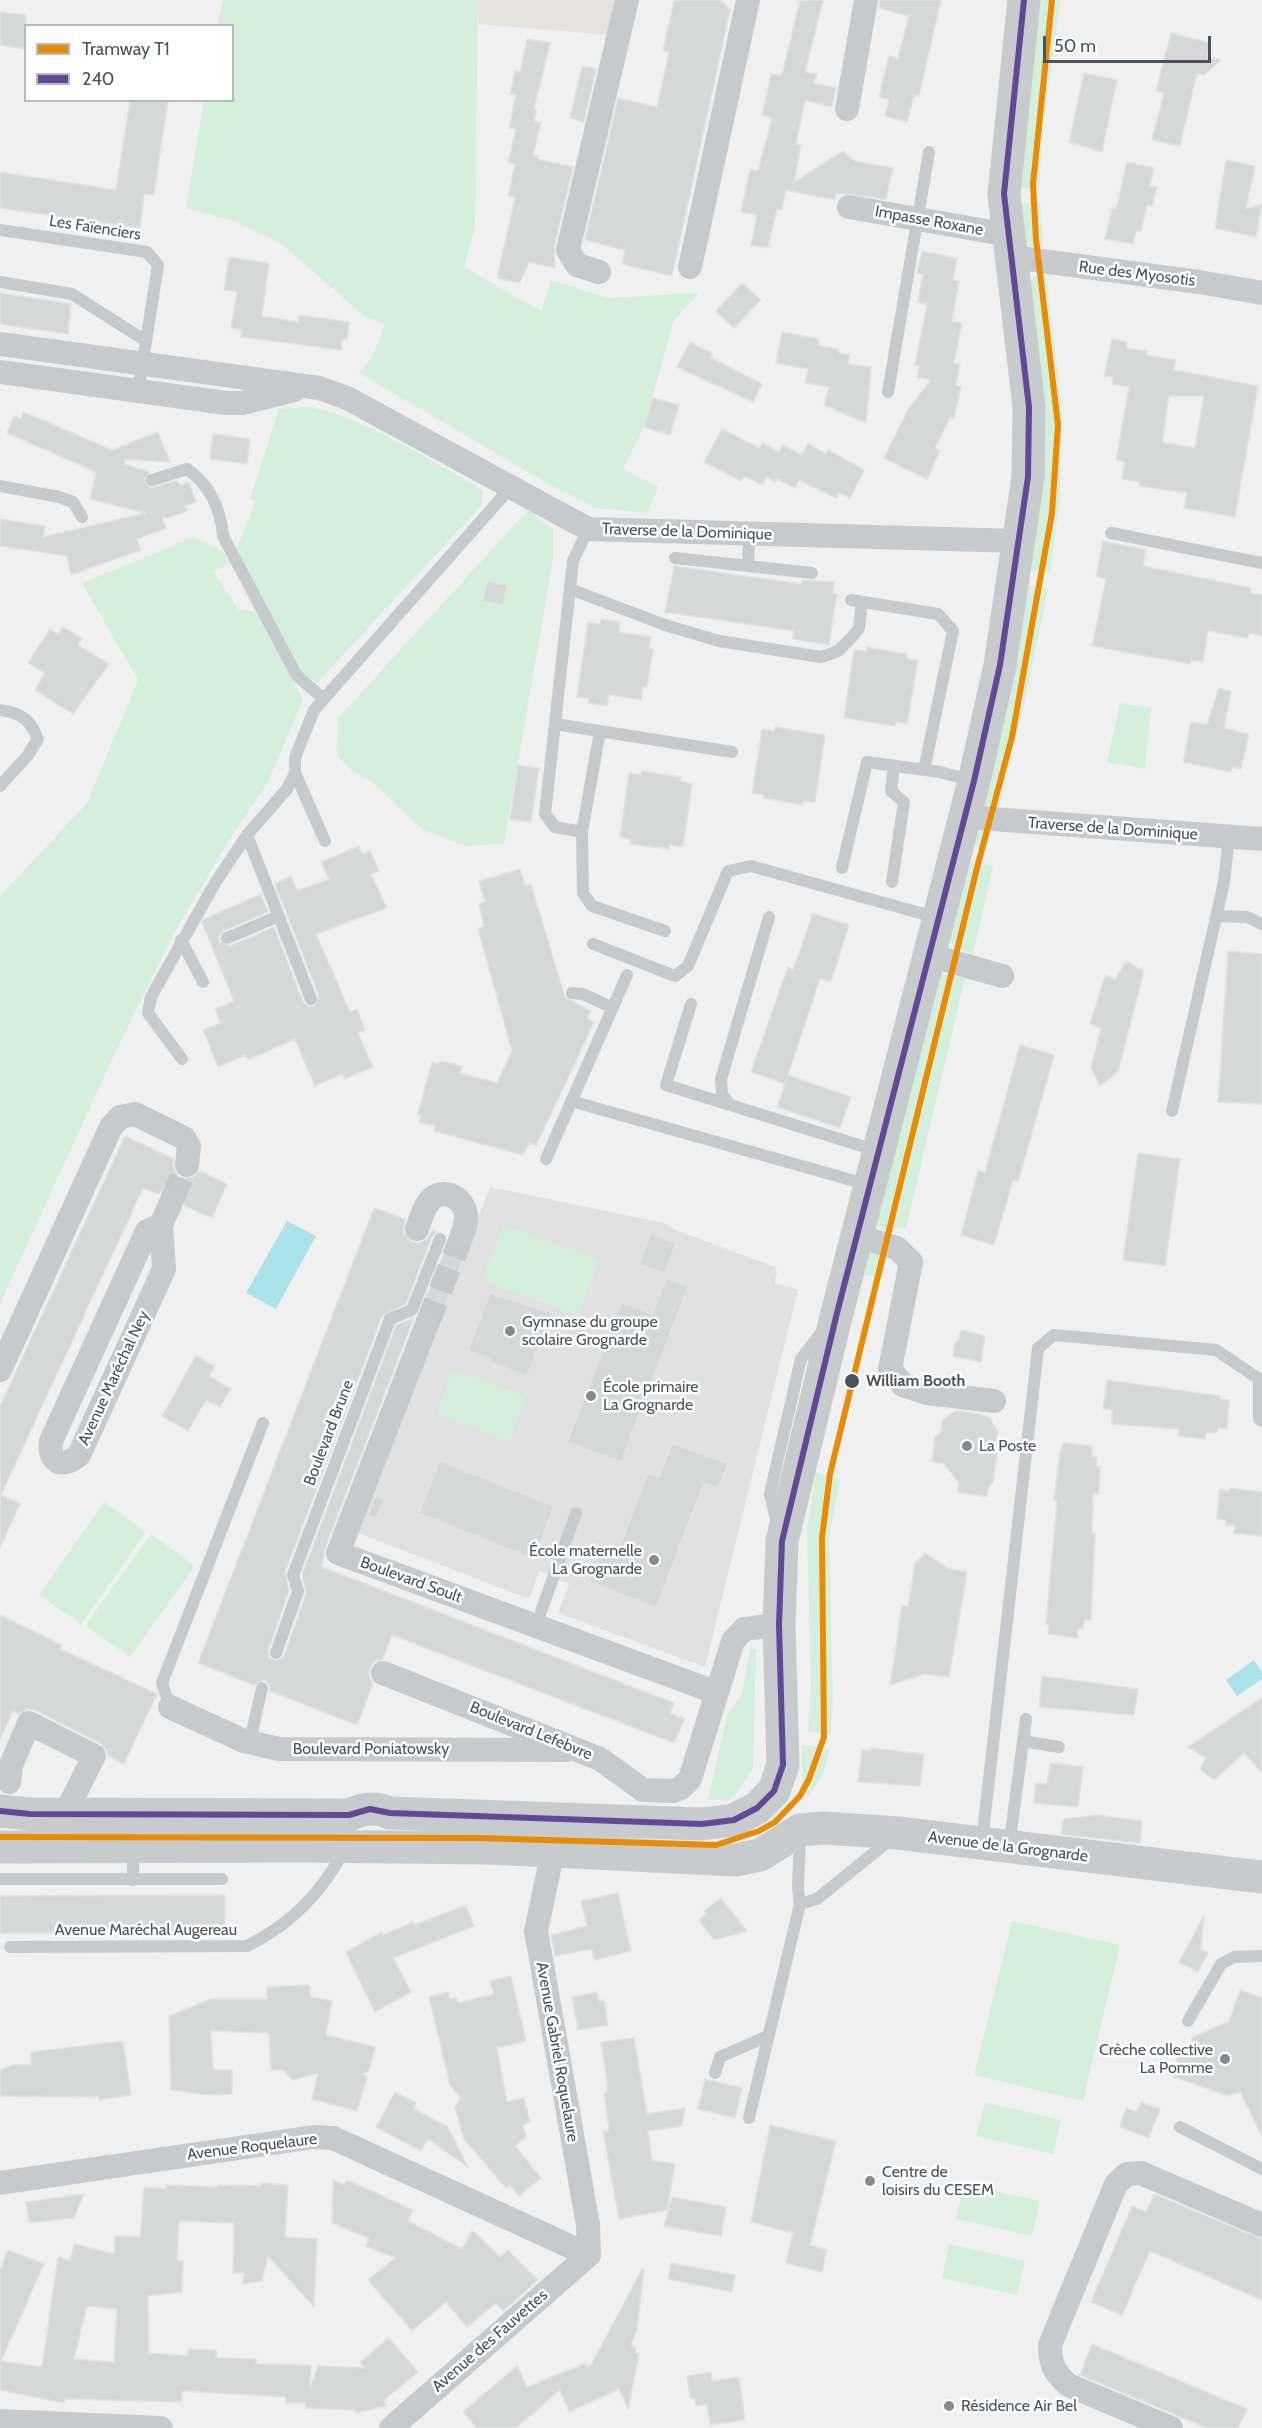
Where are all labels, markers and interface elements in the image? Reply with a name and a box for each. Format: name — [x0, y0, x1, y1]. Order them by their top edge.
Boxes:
legend — [24, 24, 234, 102]
scale bar — [1046, 24, 1214, 62]
text: 50 m — [1054, 35, 1096, 57]
text: Tramway T1 — [82, 38, 170, 60]
text: 240 — [82, 68, 114, 90]
street label: Impasse Roxane — [873, 202, 985, 240]
street label: Les Faïenciers — [48, 211, 142, 245]
street label: Rue des Myosotis — [1078, 257, 1196, 291]
street label: Traverse de la Dominique — [602, 519, 772, 545]
street label: Traverse de la Dominique — [1027, 813, 1199, 845]
street label: Avenue Maréchal Ney — [74, 1308, 154, 1448]
place label: Gymnase du groupe scolaire Grognarde — [522, 1312, 658, 1350]
marker: Gymnase du groupe scolaire Grognarde — [503, 1324, 517, 1338]
place label: William Booth — [866, 1371, 965, 1391]
marker: William Booth — [843, 1372, 861, 1390]
place label: École primaire La Grognarde — [603, 1377, 699, 1415]
street label: Boulevard Brune — [300, 1378, 358, 1488]
marker: École primaire La Grognarde — [584, 1389, 598, 1403]
place label: La Poste — [979, 1436, 1036, 1456]
marker: La Poste — [960, 1439, 974, 1453]
place label: École maternelle La Grognarde — [529, 1541, 642, 1579]
street label: Boulevard Soult — [357, 1553, 465, 1607]
marker: École maternelle La Grognarde — [647, 1553, 661, 1567]
street label: Boulevard Lefebvre — [467, 1698, 595, 1764]
street label: Boulevard Poniatowsky — [293, 1739, 449, 1759]
street label: Avenue de la Grognarde — [927, 1828, 1089, 1866]
street label: Avenue Maréchal Augereau — [55, 1920, 237, 1940]
street label: Avenue Gabriel Roquelaure — [532, 1961, 582, 2143]
place label: Crèche collective La Pomme — [1099, 2040, 1213, 2078]
marker: Crèche collective La Pomme — [1218, 2052, 1232, 2066]
street label: Avenue Roquelaure — [186, 2129, 318, 2165]
place label: Centre de loisirs du CESEM — [882, 2162, 994, 2200]
marker: Centre de loisirs du CESEM — [863, 2174, 877, 2188]
street label: Avenue des Fauvettes — [428, 2286, 552, 2396]
place label: Résidence Air Bel — [961, 2396, 1077, 2416]
marker: Résidence Air Bel — [942, 2399, 956, 2413]

